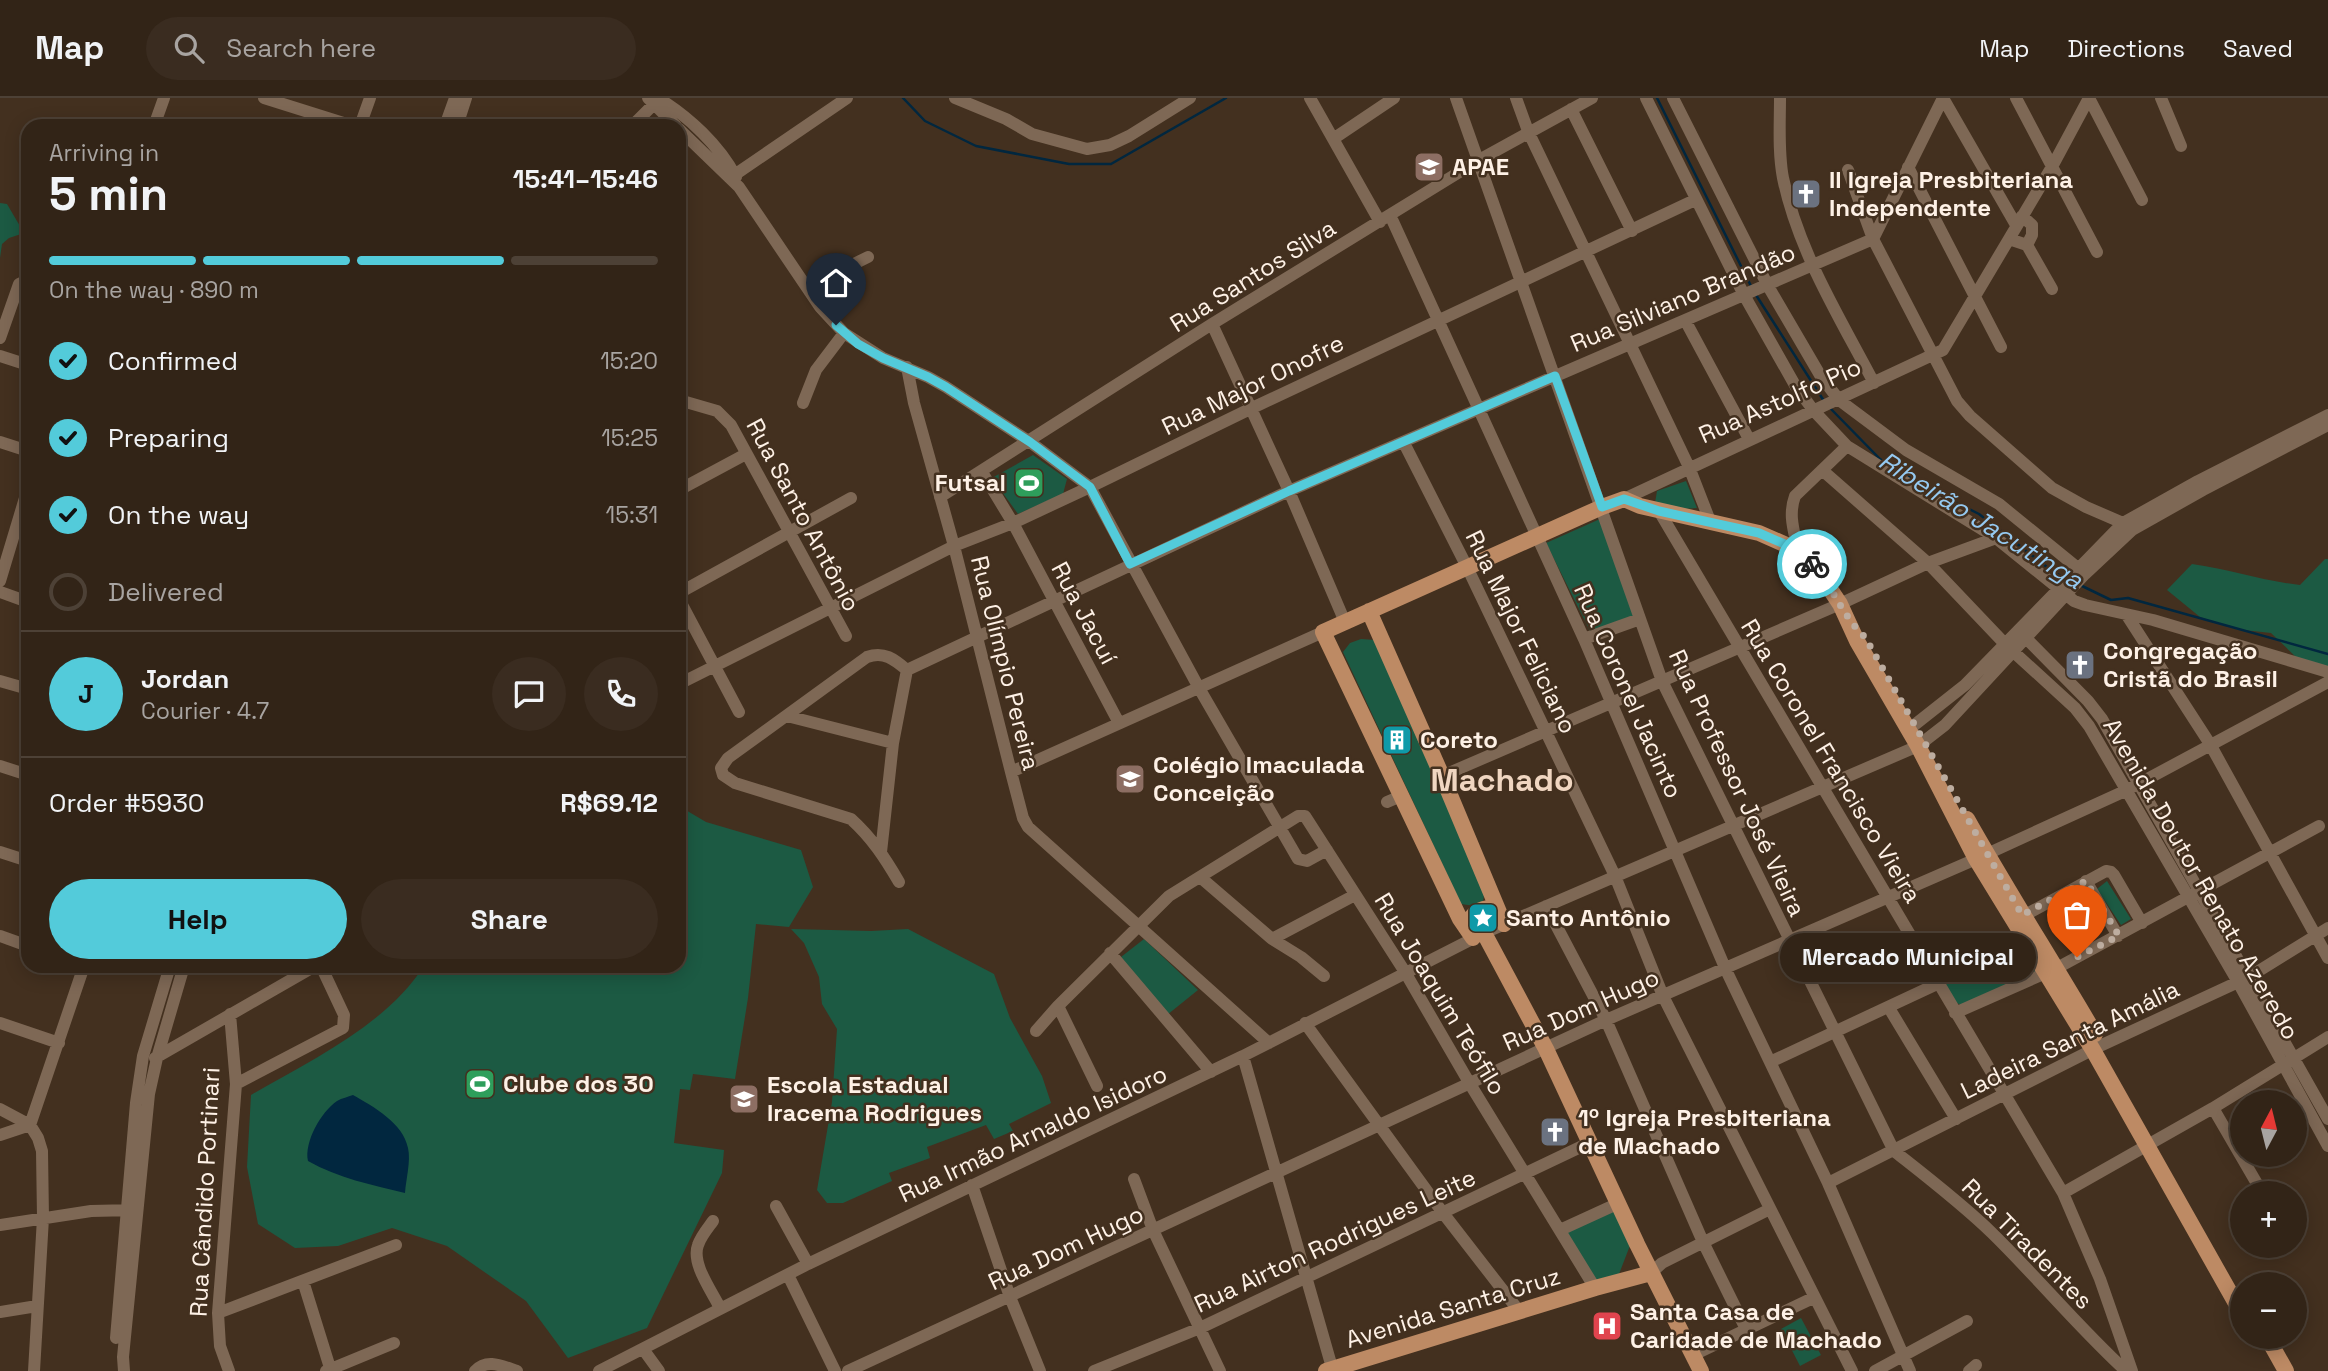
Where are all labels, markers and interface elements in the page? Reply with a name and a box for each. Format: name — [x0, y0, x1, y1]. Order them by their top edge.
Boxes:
search box — [146, 17, 636, 80]
text: Map — [35, 27, 104, 69]
icon: search — [170, 29, 208, 67]
text: Search here — [226, 31, 376, 65]
text: Map — [1979, 33, 2029, 64]
text: Directions — [2067, 33, 2185, 64]
text: Saved — [2223, 33, 2293, 64]
text: Arriving in — [49, 138, 159, 168]
school or university icon: APAE — [1412, 150, 1446, 184]
place label: APAE — [1452, 151, 1509, 182]
text: 15:41–15:46 — [513, 162, 658, 196]
place label: II Igreja Presbiteriana Independente — [1829, 164, 2073, 223]
text: 5 min — [49, 165, 168, 223]
church icon: II Igreja Presbiteriana Independente — [1789, 177, 1823, 211]
street label: Rua Santos Silva — [1164, 212, 1342, 339]
street label: Rua Silviano Brandão — [1566, 236, 1800, 359]
pin — [806, 253, 866, 325]
icon: home — [817, 264, 855, 302]
text: On the way · 890 m — [49, 275, 259, 305]
street label: Rua Major Onofre — [1157, 327, 1349, 442]
icon: check — [49, 342, 87, 380]
text: Confirmed — [108, 344, 238, 378]
text: 15:20 — [600, 346, 658, 376]
street label: Rua Astolfo Pio — [1694, 351, 1866, 450]
street label: Rua Santo Antônio — [739, 413, 867, 617]
icon: check — [49, 419, 87, 457]
text: Preparing — [108, 421, 229, 455]
text: 15:25 — [601, 423, 658, 453]
water label: Ribeirão Jacutinga — [1872, 443, 2090, 597]
sports icon: Futsal — [1012, 466, 1046, 500]
place label: Futsal — [935, 467, 1006, 498]
icon: check — [49, 496, 87, 534]
text: On the way — [108, 498, 249, 532]
text: 15:31 — [606, 500, 658, 530]
street label: Rua Major Feliciano — [1459, 525, 1584, 739]
courier — [1777, 529, 1847, 599]
icon: bike — [1793, 545, 1831, 583]
street label: Rua Olímpio Pereira — [964, 552, 1047, 774]
street label: Rua Jacuí — [1045, 556, 1124, 670]
text: Delivered — [108, 575, 224, 609]
street label: Rua Coronel Jacinto — [1567, 579, 1690, 803]
street label: Rua Coronel Francisco Vieira — [1734, 613, 1929, 909]
place label: Congregação Cristã do Brasil — [2103, 635, 2278, 694]
street label: Rua Professor José Vieira — [1662, 644, 1813, 921]
church icon: Congregação Cristã do Brasil — [2063, 648, 2097, 682]
button: chat — [492, 657, 566, 731]
button: phone — [584, 657, 658, 731]
text: Jordan — [141, 662, 229, 696]
text: J — [78, 677, 94, 711]
text: Courier · 4.7 — [141, 696, 269, 726]
street label: Avenida Doutor Renato Azeredo — [2096, 712, 2306, 1045]
building icon: Coreto — [1380, 723, 1414, 757]
place label: Coreto — [1420, 724, 1498, 755]
place label: Colégio Imaculada Conceição — [1153, 749, 1364, 808]
district label: Machado — [1430, 760, 1574, 800]
school or university icon: Colégio Imaculada Conceição — [1113, 762, 1147, 796]
text: Order #5930 — [49, 786, 205, 820]
text: R$69.12 — [560, 786, 658, 820]
button: Help — [49, 879, 347, 959]
button: Share — [361, 879, 658, 959]
pin — [2047, 885, 2107, 957]
street label: Rua Joaquim Teófilo — [1368, 887, 1513, 1101]
icon: bag — [2058, 896, 2096, 934]
place icon: Santo Antônio — [1466, 901, 1500, 935]
place label: Santo Antônio — [1506, 902, 1671, 933]
callout: Mercado Municipal — [1780, 932, 2035, 982]
text: Mercado Municipal — [1802, 942, 2014, 972]
street label: Rua Dom Hugo — [1498, 961, 1664, 1058]
street label: Ladeira Santa Amália — [1955, 973, 2184, 1106]
street label: Rua Irmão Arnaldo Isidoro — [894, 1058, 1172, 1209]
street label: Rua Cândido Portinari — [182, 1066, 227, 1318]
sports icon: Clube dos 30 — [463, 1067, 497, 1101]
place label: Clube dos 30 — [503, 1068, 654, 1099]
place label: Escola Estadual Iracema Rodrigues — [767, 1069, 982, 1128]
school or university icon: Escola Estadual Iracema Rodrigues — [727, 1082, 761, 1116]
north arrow — [2230, 1090, 2306, 1167]
map controls — [2230, 1090, 2307, 1349]
place label: 1º Igreja Presbiteriana de Machado — [1578, 1102, 1831, 1161]
church icon: 1º Igreja Presbiteriana de Machado — [1538, 1115, 1572, 1149]
street label: Rua Airton Rodrigues Leite — [1189, 1162, 1481, 1320]
street label: Rua Tiradentes — [1955, 1172, 2099, 1316]
button: + — [2230, 1181, 2307, 1258]
street label: Rua Dom Hugo — [983, 1198, 1148, 1297]
street label: Avenida Santa Cruz — [1342, 1260, 1564, 1355]
button: − — [2230, 1272, 2307, 1349]
place label: Santa Casa de Caridade de Machado — [1630, 1296, 1882, 1355]
hospital icon: Santa Casa de Caridade de Machado — [1590, 1309, 1624, 1343]

